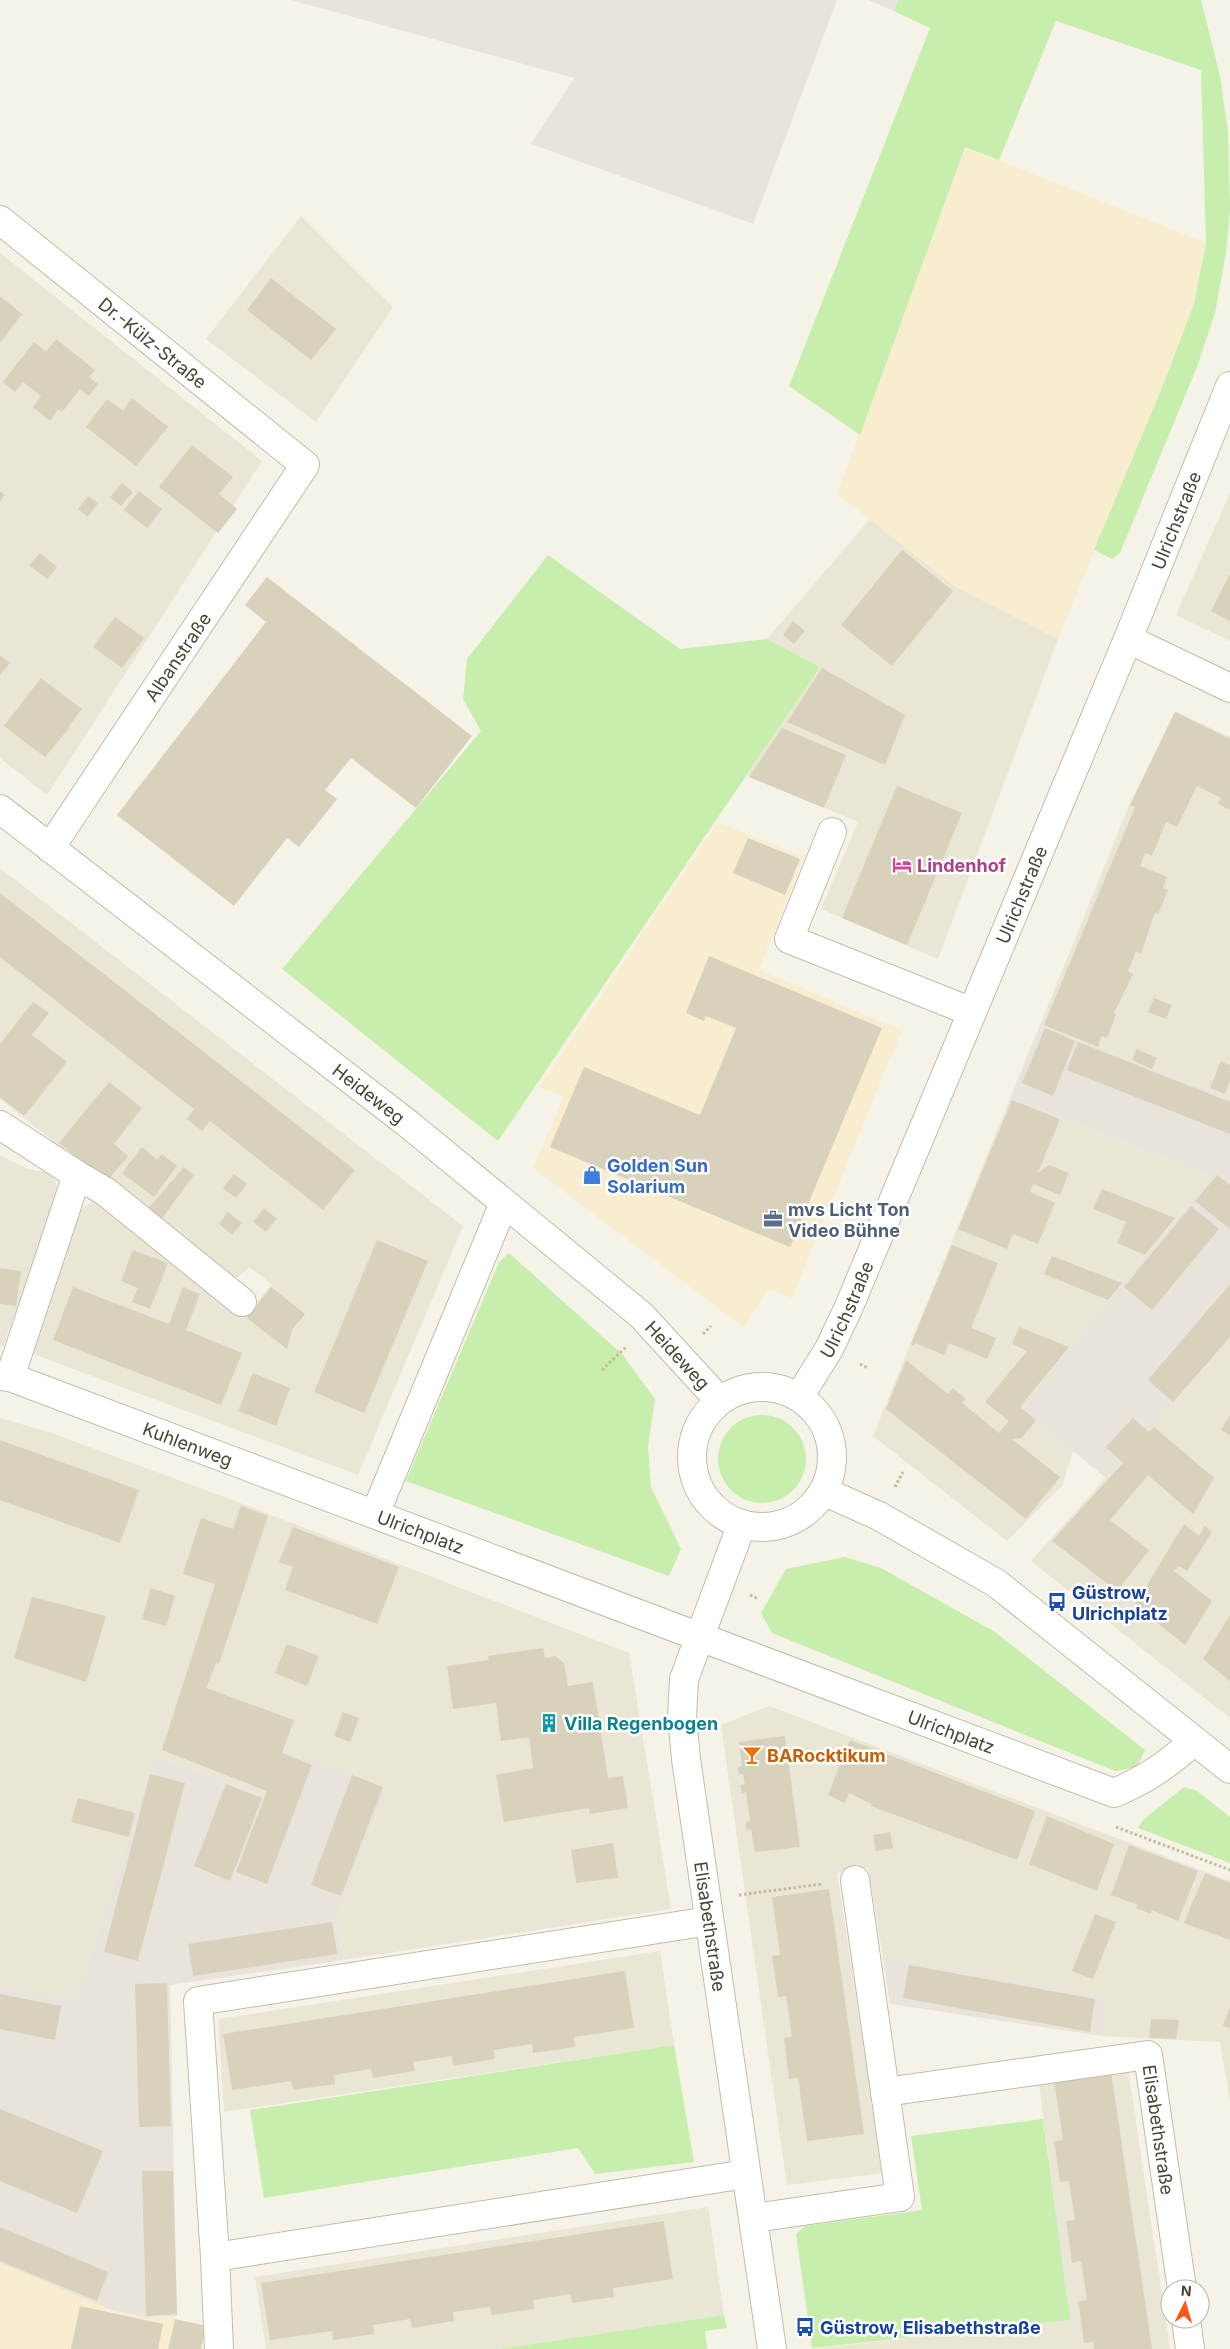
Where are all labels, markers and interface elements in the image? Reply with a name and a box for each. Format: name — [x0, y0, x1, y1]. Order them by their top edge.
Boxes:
street label: Dr.-Külz-Straße — [94, 293, 211, 393]
street label: Ulrichstraße — [1147, 468, 1205, 572]
street label: Albanstraße — [141, 609, 215, 705]
street label: Ulrichstraße — [991, 843, 1051, 947]
hotel icon: Lindenhof — [891, 854, 913, 876]
place label: Lindenhof — [917, 855, 1006, 876]
street label: Heideweg — [329, 1059, 409, 1128]
place label: Golden Sun Solarium — [607, 1155, 708, 1197]
shop icon: Golden Sun Solarium — [581, 1164, 603, 1186]
place label: mvs Licht Ton Video Bühne — [788, 1199, 910, 1241]
office icon: mvs Licht Ton Video Bühne — [762, 1208, 784, 1230]
street label: Ulrichstraße — [816, 1258, 877, 1362]
street label: Heideweg — [641, 1316, 714, 1394]
street label: Kuhlenweg — [140, 1418, 236, 1470]
street label: Ulrichplatz — [374, 1506, 467, 1558]
place label: Güstrow, Ulrichplatz — [1072, 1582, 1168, 1624]
bus stop icon: Güstrow, Ulrichplatz — [1046, 1591, 1068, 1613]
street label: Ulrichplatz — [905, 1706, 998, 1758]
building icon: Villa Regenbogen — [538, 1712, 560, 1734]
place label: Villa Regenbogen — [564, 1713, 718, 1734]
bar icon: BARocktikum — [741, 1744, 763, 1766]
place label: BARocktikum — [767, 1745, 886, 1766]
street label: Elisabethstraße — [691, 1860, 730, 1993]
street label: Elisabethstraße — [1139, 2063, 1179, 2196]
north arrow — [1160, 2279, 1210, 2329]
text: N — [1180, 2282, 1192, 2299]
bus stop icon: Güstrow, Elisabethstraße — [794, 2316, 816, 2338]
place label: Güstrow, Elisabethstraße — [820, 2317, 1041, 2338]

